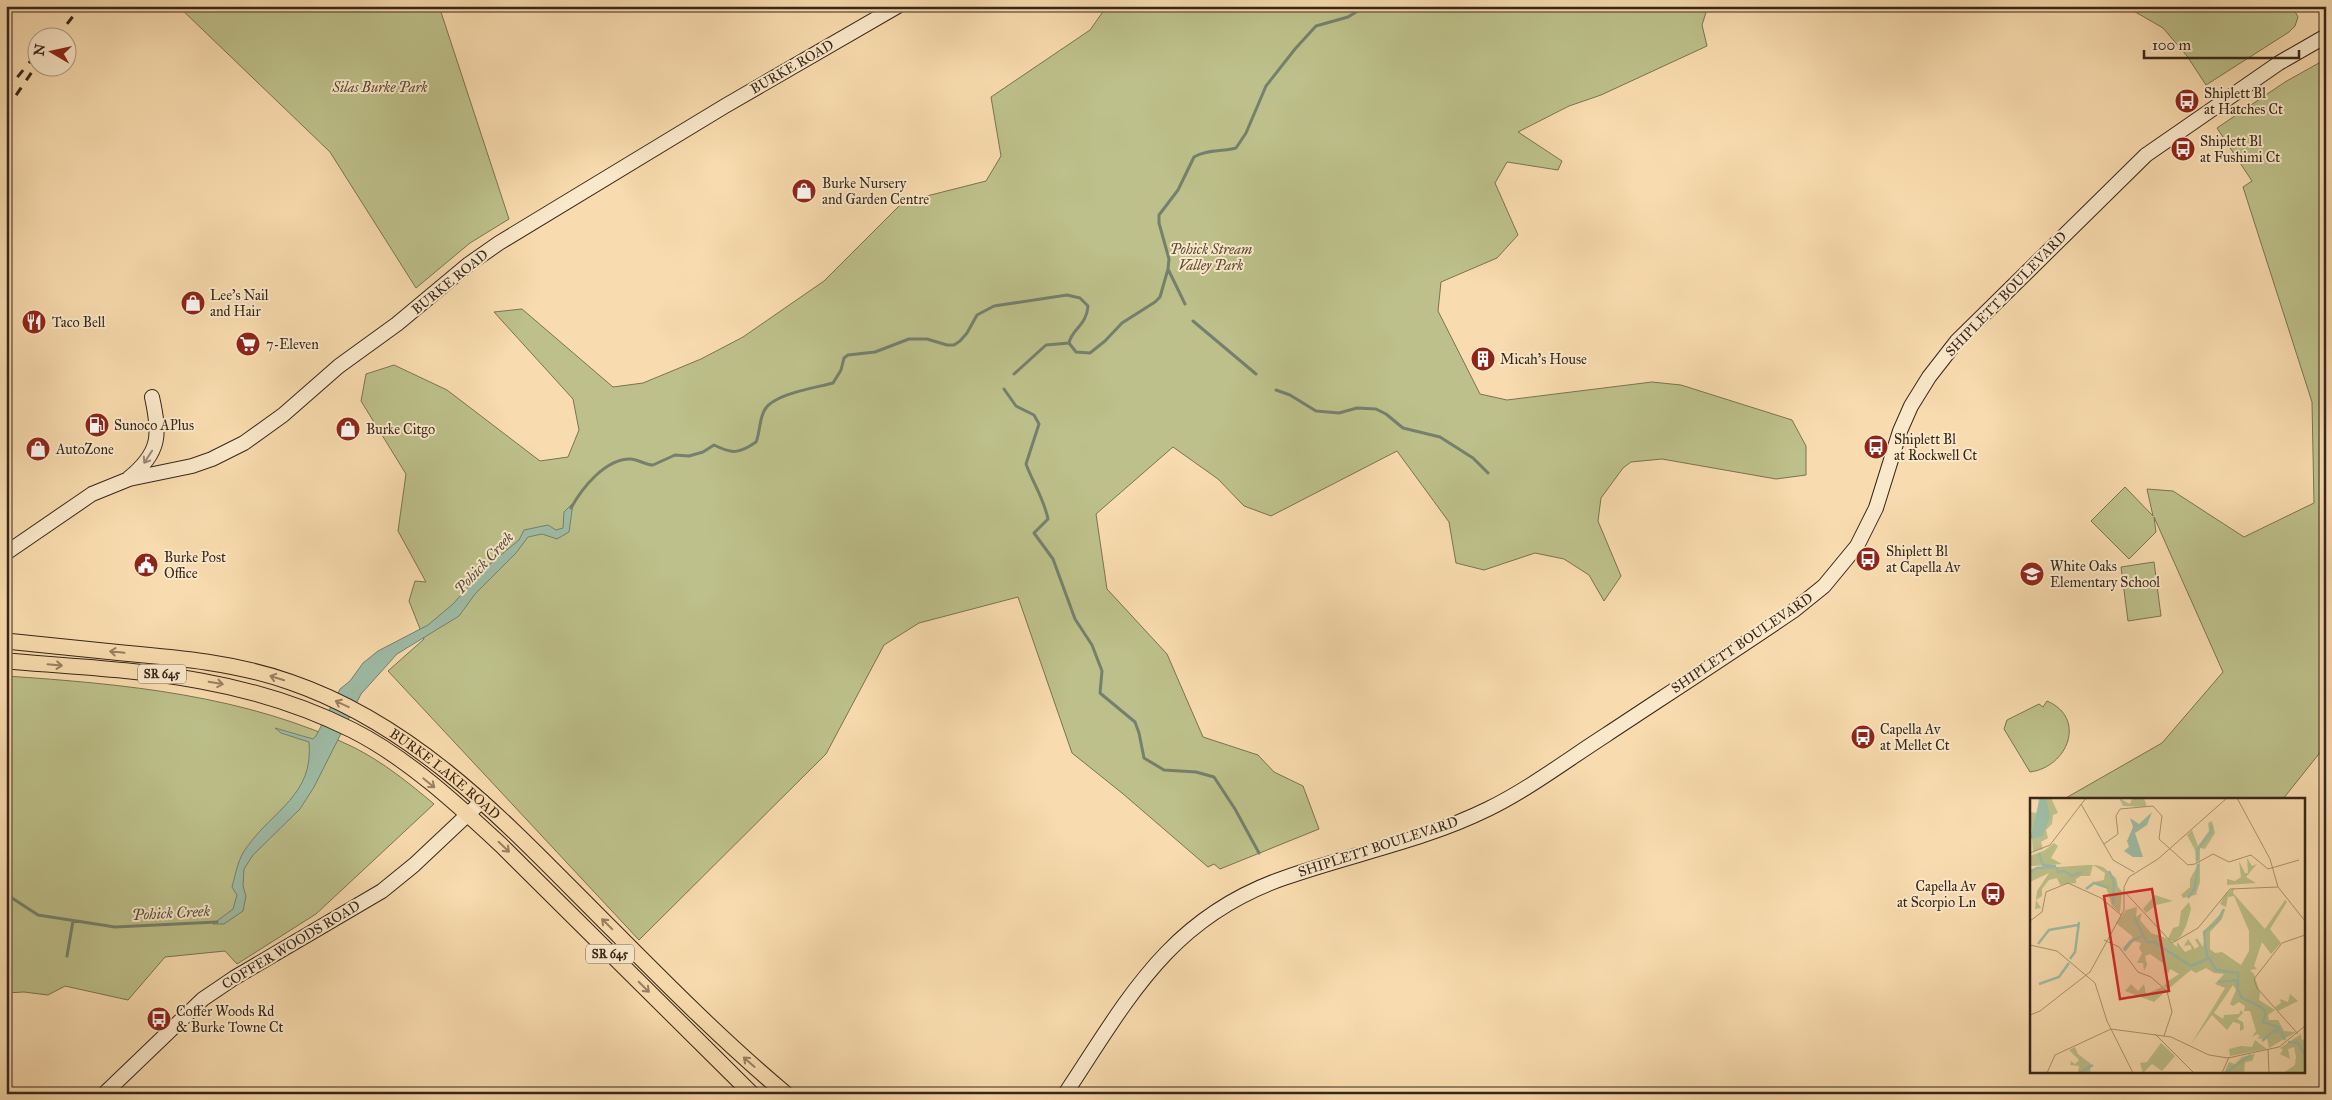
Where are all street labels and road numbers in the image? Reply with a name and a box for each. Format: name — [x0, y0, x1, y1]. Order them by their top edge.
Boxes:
street label: BURKE ROAD — [747, 36, 837, 98]
street label: SHIPLETT BOULEVARD — [1942, 228, 2070, 360]
street label: BURKE ROAD — [408, 246, 492, 318]
street label: SHIPLETT BOULEVARD — [1668, 589, 1816, 697]
road number: SR 645 — [138, 664, 186, 684]
street label: BURKE LAKE ROAD — [387, 725, 504, 823]
street label: SHIPLETT BOULEVARD — [1296, 813, 1460, 881]
street label: COFFER WOODS ROAD — [219, 897, 363, 993]
road number: SR 645 — [586, 944, 634, 964]

